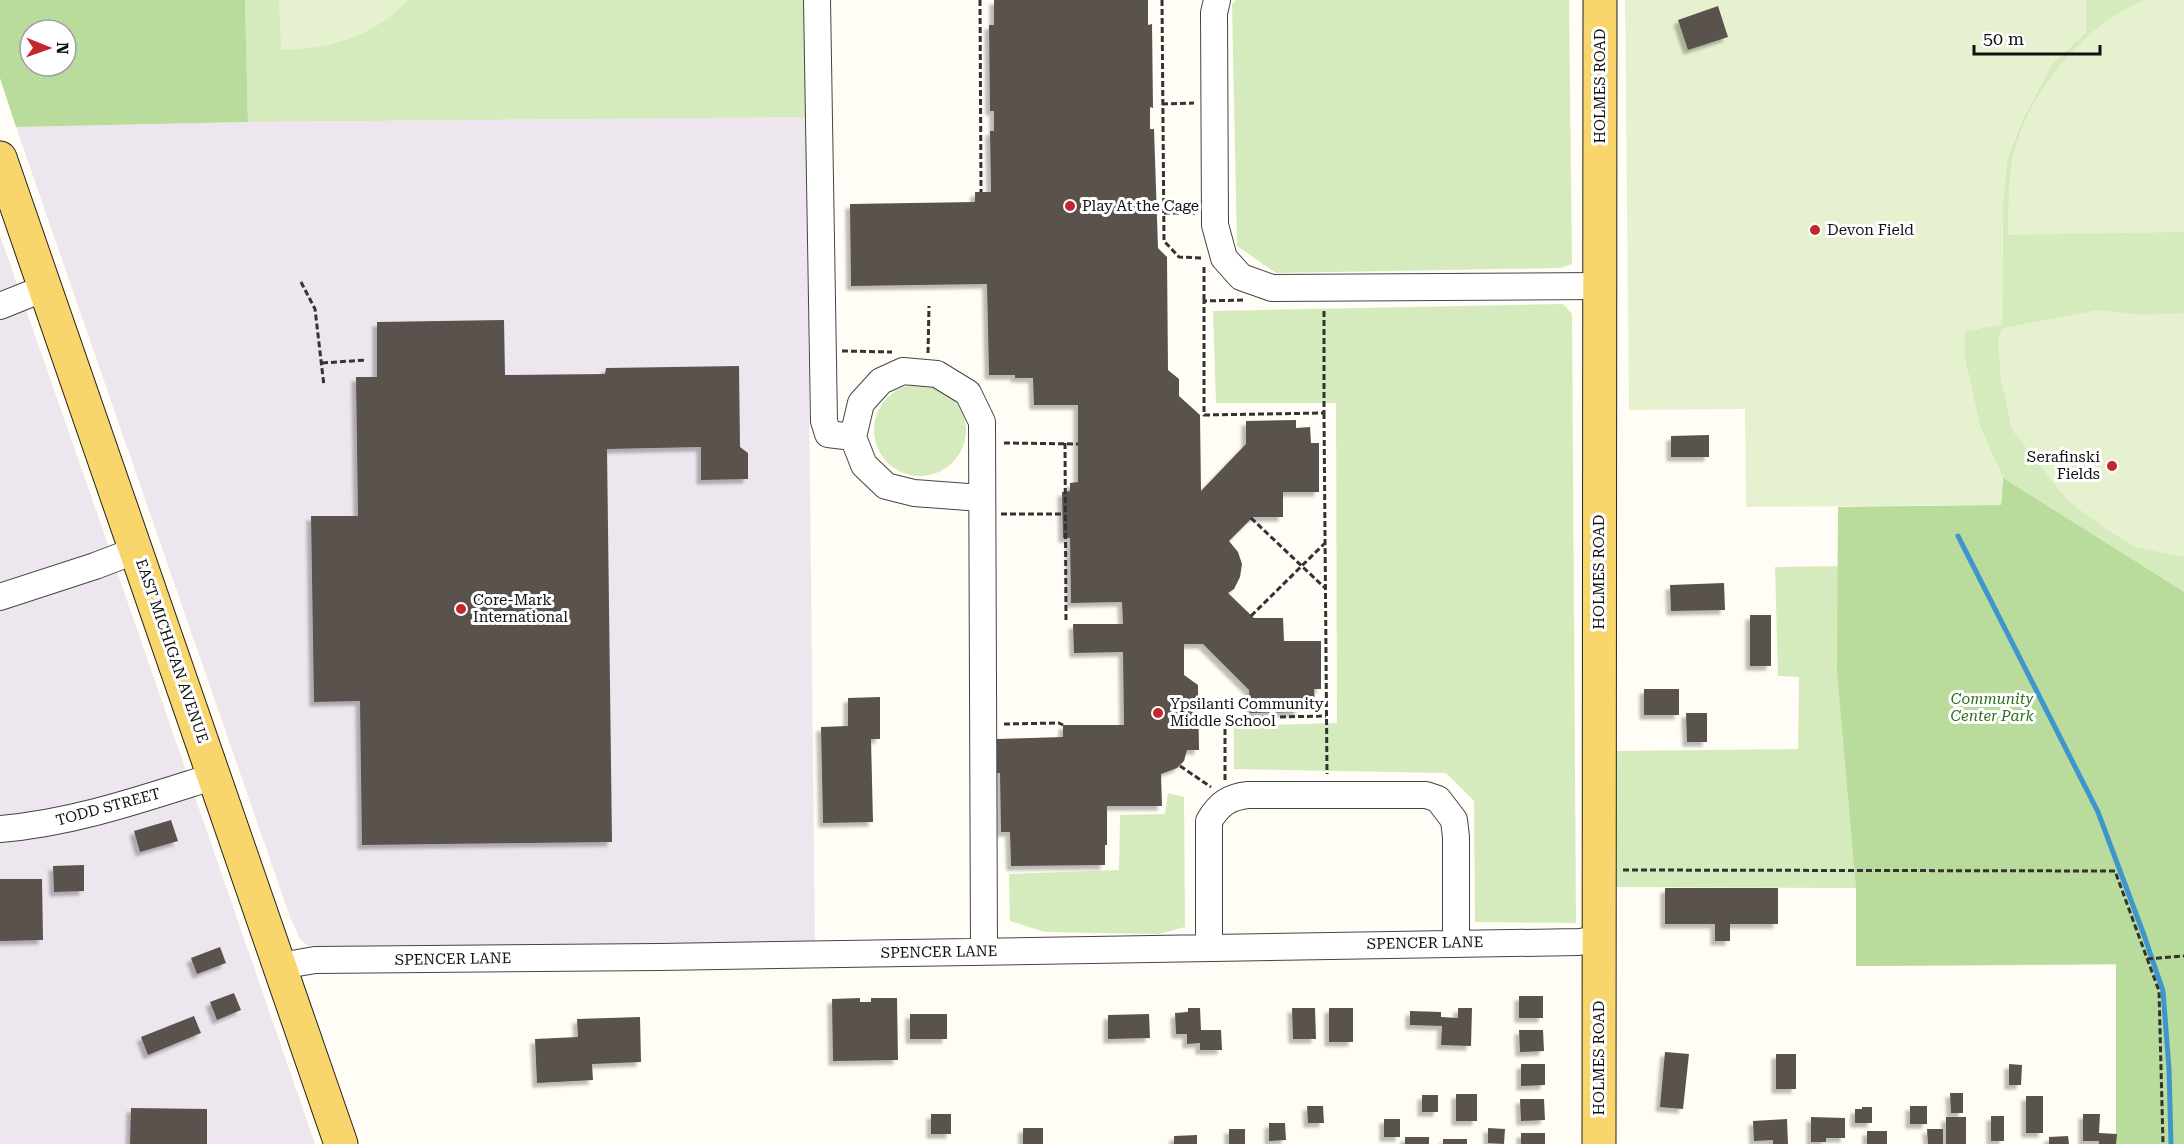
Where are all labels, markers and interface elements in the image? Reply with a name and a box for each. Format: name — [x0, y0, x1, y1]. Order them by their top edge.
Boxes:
north arrow — [18, 18, 78, 78]
scale bar — [1974, 18, 2100, 56]
text: 50 m — [1983, 28, 2024, 49]
street label: HOLMES ROAD — [1591, 29, 1609, 143]
text: N — [53, 42, 72, 55]
place label: Play At the Cage — [1082, 197, 1199, 215]
marker: Play At the Cage — [1063, 199, 1077, 213]
place label: Devon Field — [1827, 221, 1914, 239]
marker: Devon Field — [1808, 223, 1822, 237]
place label: Serafinski Fields — [2027, 448, 2100, 483]
marker: Serafinski Fields — [2105, 459, 2119, 473]
street label: HOLMES ROAD — [1590, 515, 1608, 629]
street label: EAST MICHIGAN AVENUE — [132, 557, 212, 745]
place label: Core-Mark International — [473, 591, 568, 626]
marker: Core-Mark International — [454, 602, 468, 616]
park label: Community Center Park — [1950, 690, 2034, 725]
place label: Ypsilanti Community Middle School — [1170, 695, 1324, 730]
marker: Ypsilanti Community Middle School — [1151, 706, 1165, 720]
street label: TODD STREET — [54, 784, 162, 830]
street label: SPENCER LANE — [1367, 933, 1483, 953]
street label: SPENCER LANE — [881, 942, 997, 962]
street label: SPENCER LANE — [395, 949, 511, 969]
street label: HOLMES ROAD — [1590, 1001, 1608, 1115]

